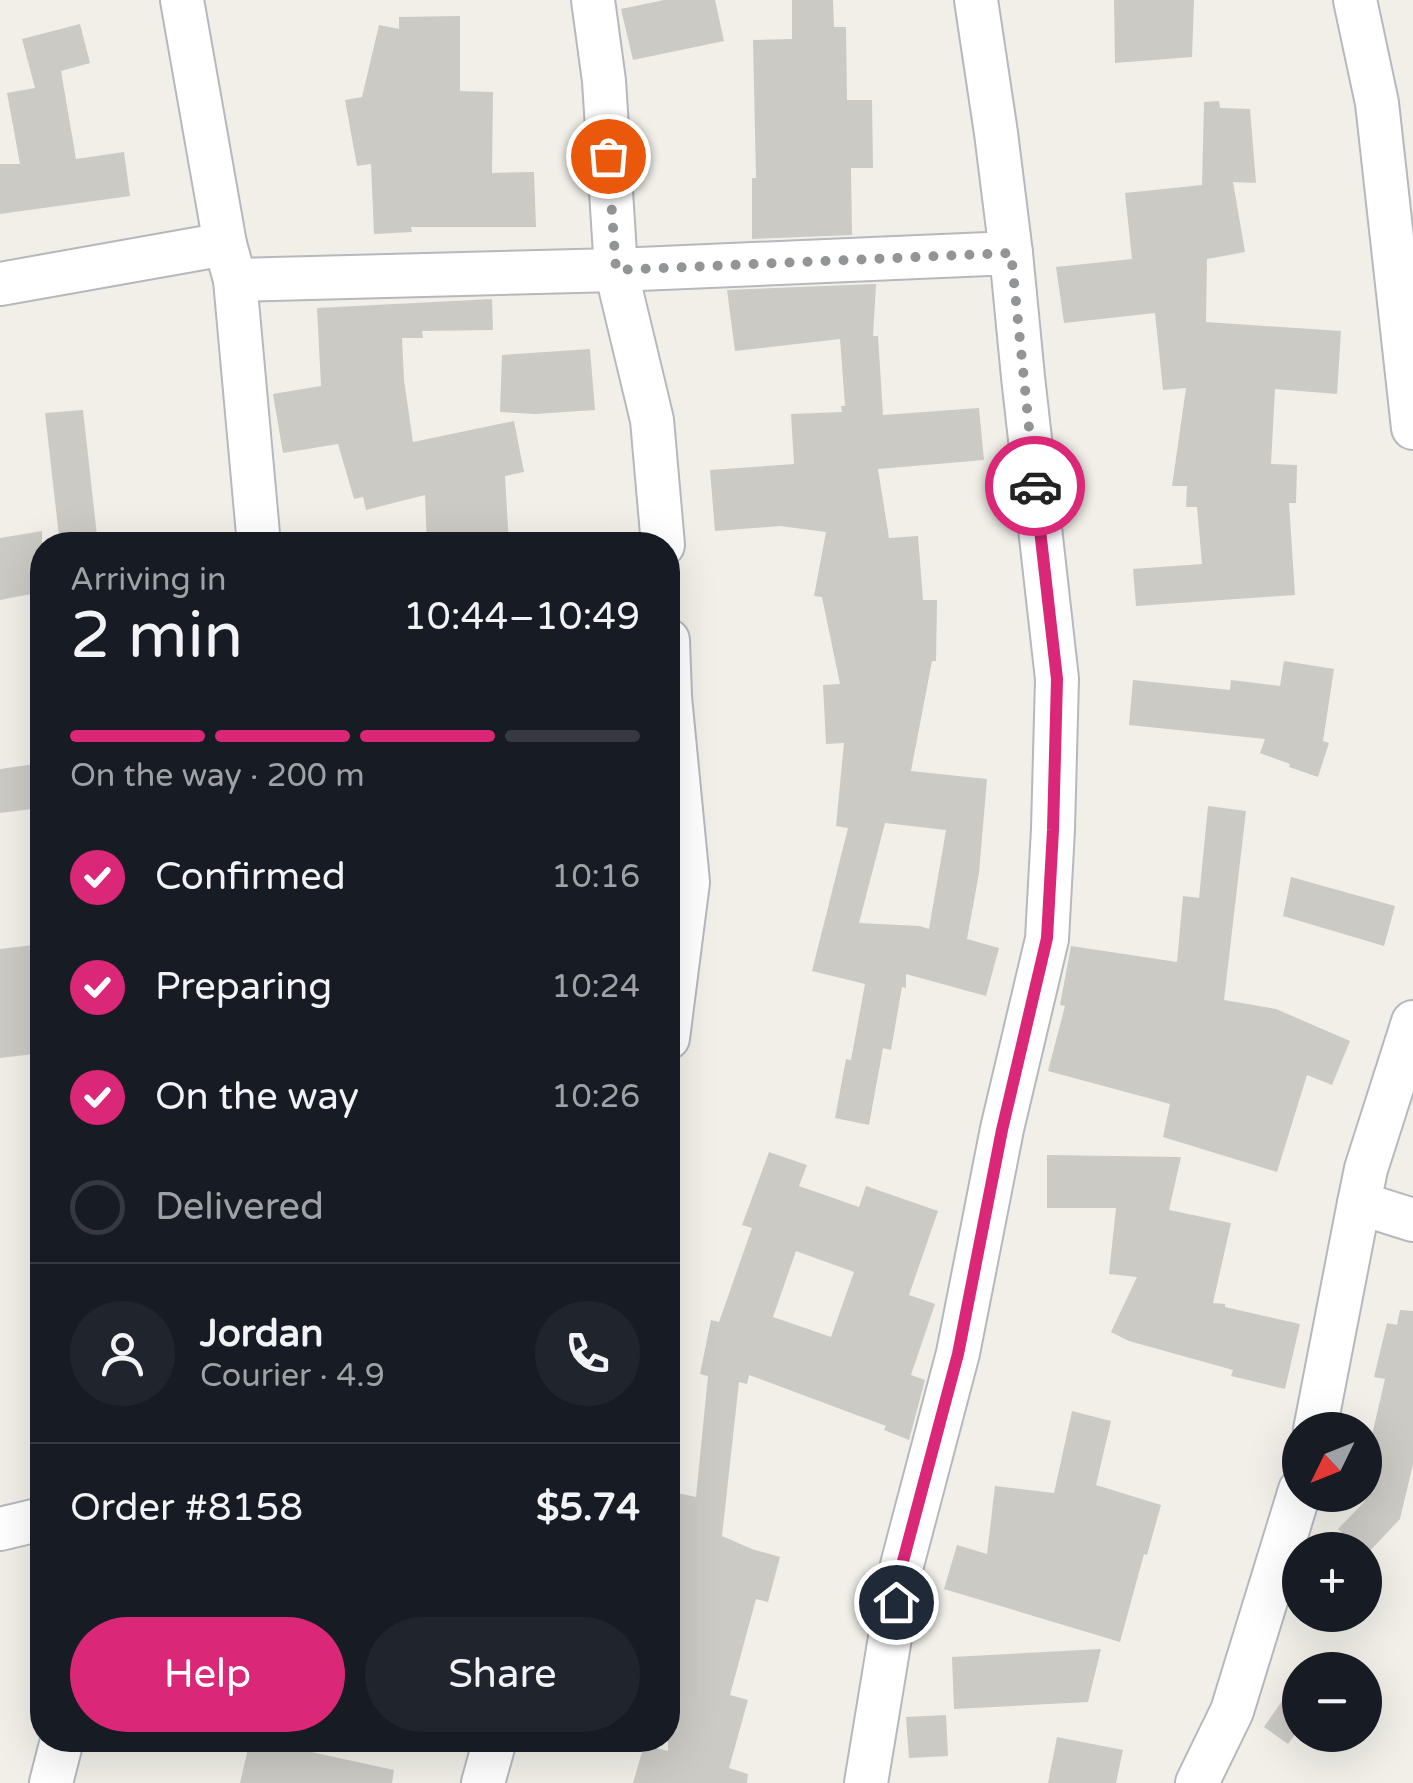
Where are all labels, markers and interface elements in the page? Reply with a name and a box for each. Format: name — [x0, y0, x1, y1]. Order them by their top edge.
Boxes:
pin — [566, 114, 651, 199]
icon: bag — [581, 129, 636, 184]
courier — [985, 436, 1085, 536]
icon: car — [1008, 459, 1063, 514]
text: Arriving in — [70, 561, 227, 599]
text: 10:44–10:49 — [403, 594, 640, 640]
text: 2 min — [70, 597, 243, 676]
text: On the way · 200 m — [70, 757, 365, 795]
icon: check — [70, 850, 125, 905]
text: Confirmed — [155, 854, 346, 900]
text: 10:16 — [551, 858, 640, 896]
icon: check — [70, 960, 125, 1015]
text: Preparing — [155, 964, 332, 1010]
text: 10:24 — [551, 968, 640, 1006]
icon: check — [70, 1070, 125, 1125]
text: On the way — [155, 1074, 359, 1120]
text: 10:26 — [551, 1078, 640, 1116]
text: Delivered — [155, 1184, 324, 1230]
button: person — [70, 1301, 175, 1406]
button: phone — [535, 1301, 640, 1406]
text: Jordan — [200, 1311, 323, 1357]
text: Courier · 4.9 — [200, 1357, 385, 1395]
north arrow — [1282, 1412, 1382, 1512]
map controls — [1282, 1412, 1382, 1752]
text: Order #8158 — [70, 1485, 303, 1531]
text: $5.74 — [536, 1485, 640, 1531]
button: + — [1282, 1532, 1382, 1632]
pin — [854, 1560, 939, 1645]
icon: home — [869, 1575, 924, 1630]
button: Help — [70, 1617, 345, 1732]
button: Share — [365, 1617, 640, 1732]
button: − — [1282, 1652, 1382, 1752]

